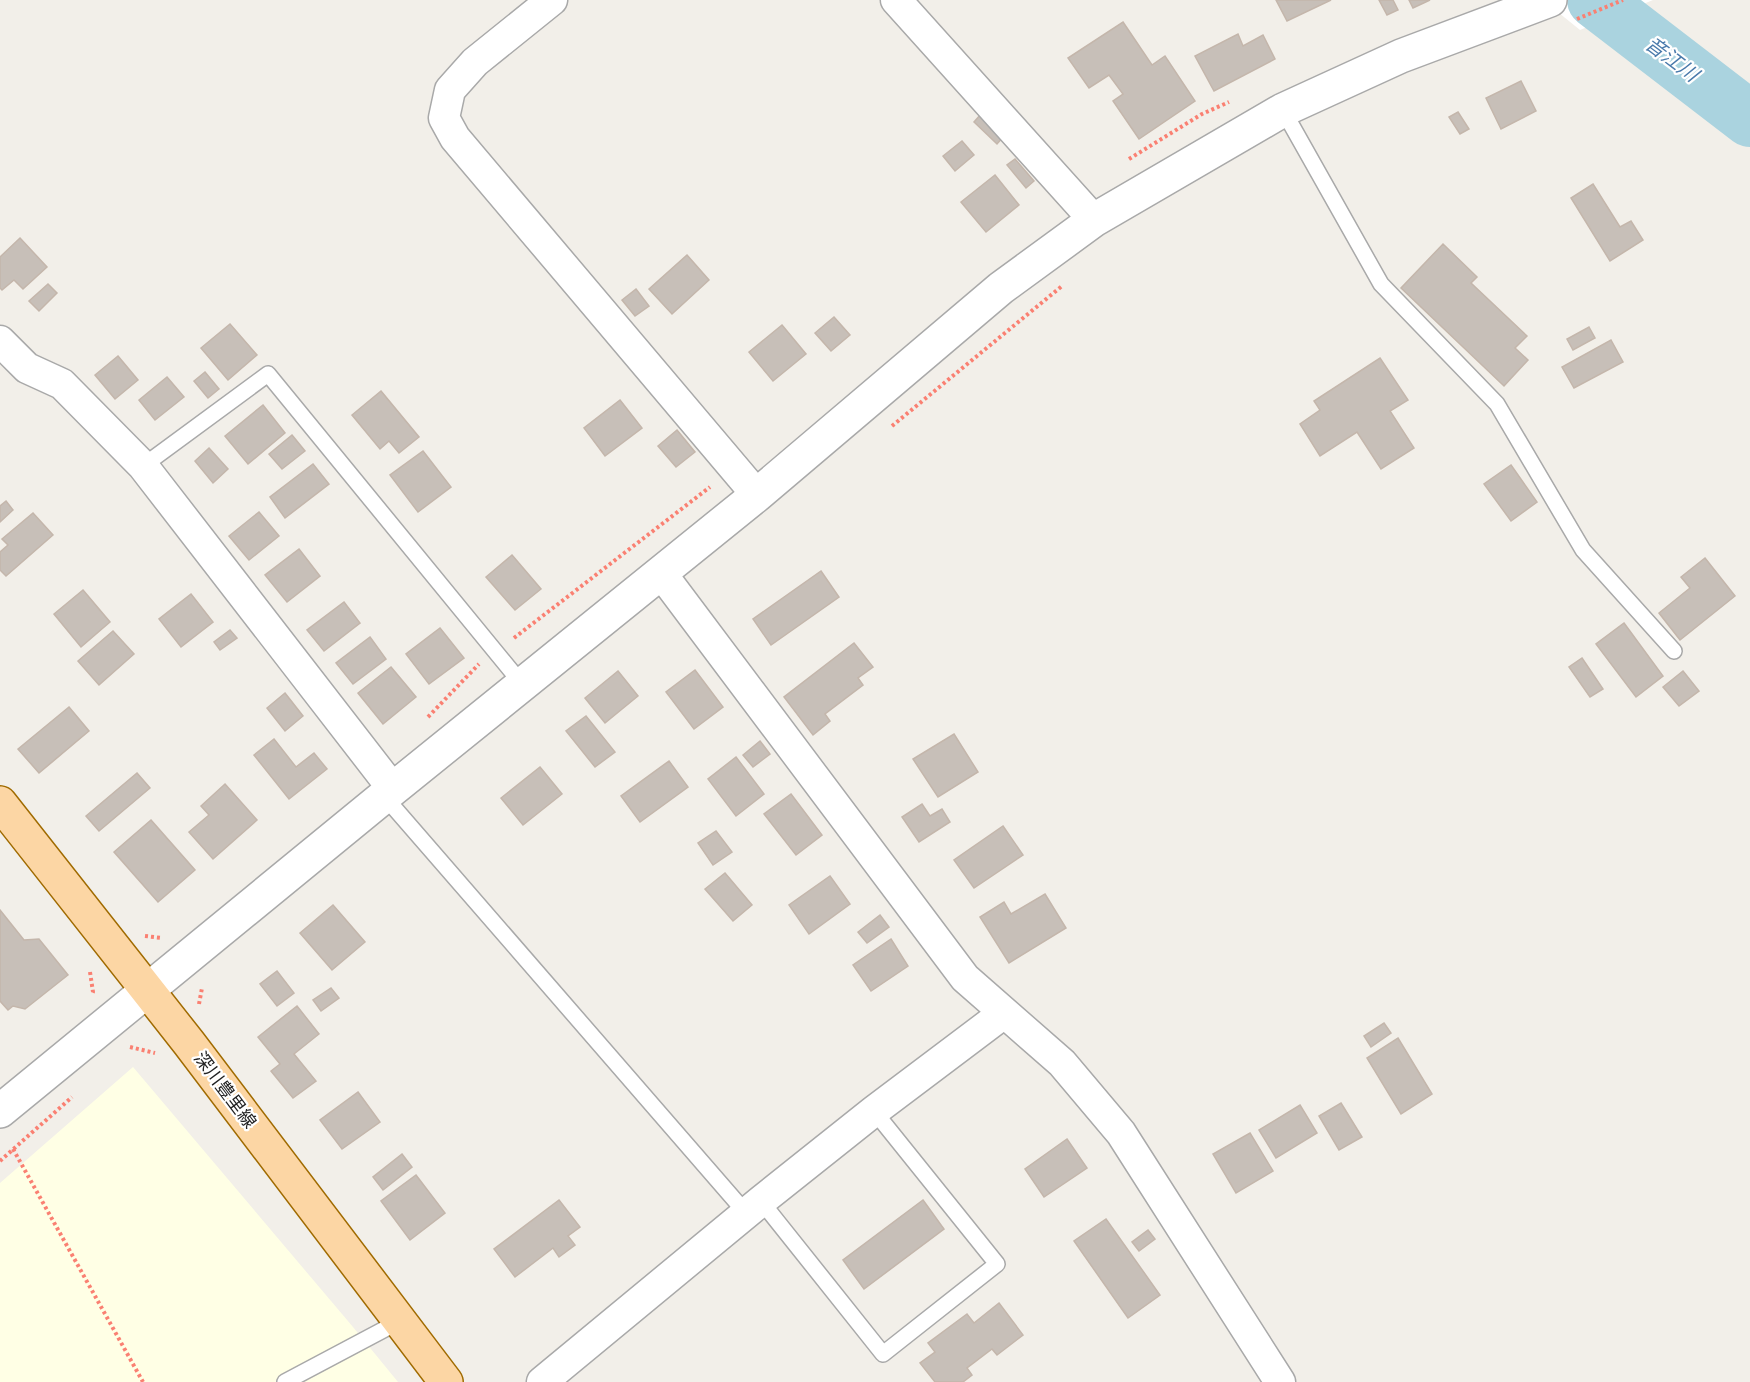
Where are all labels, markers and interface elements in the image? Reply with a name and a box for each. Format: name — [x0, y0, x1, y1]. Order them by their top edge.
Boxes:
water label: 音江川 — [1641, 31, 1705, 88]
street label: 深川豊里線 — [190, 1047, 261, 1132]

